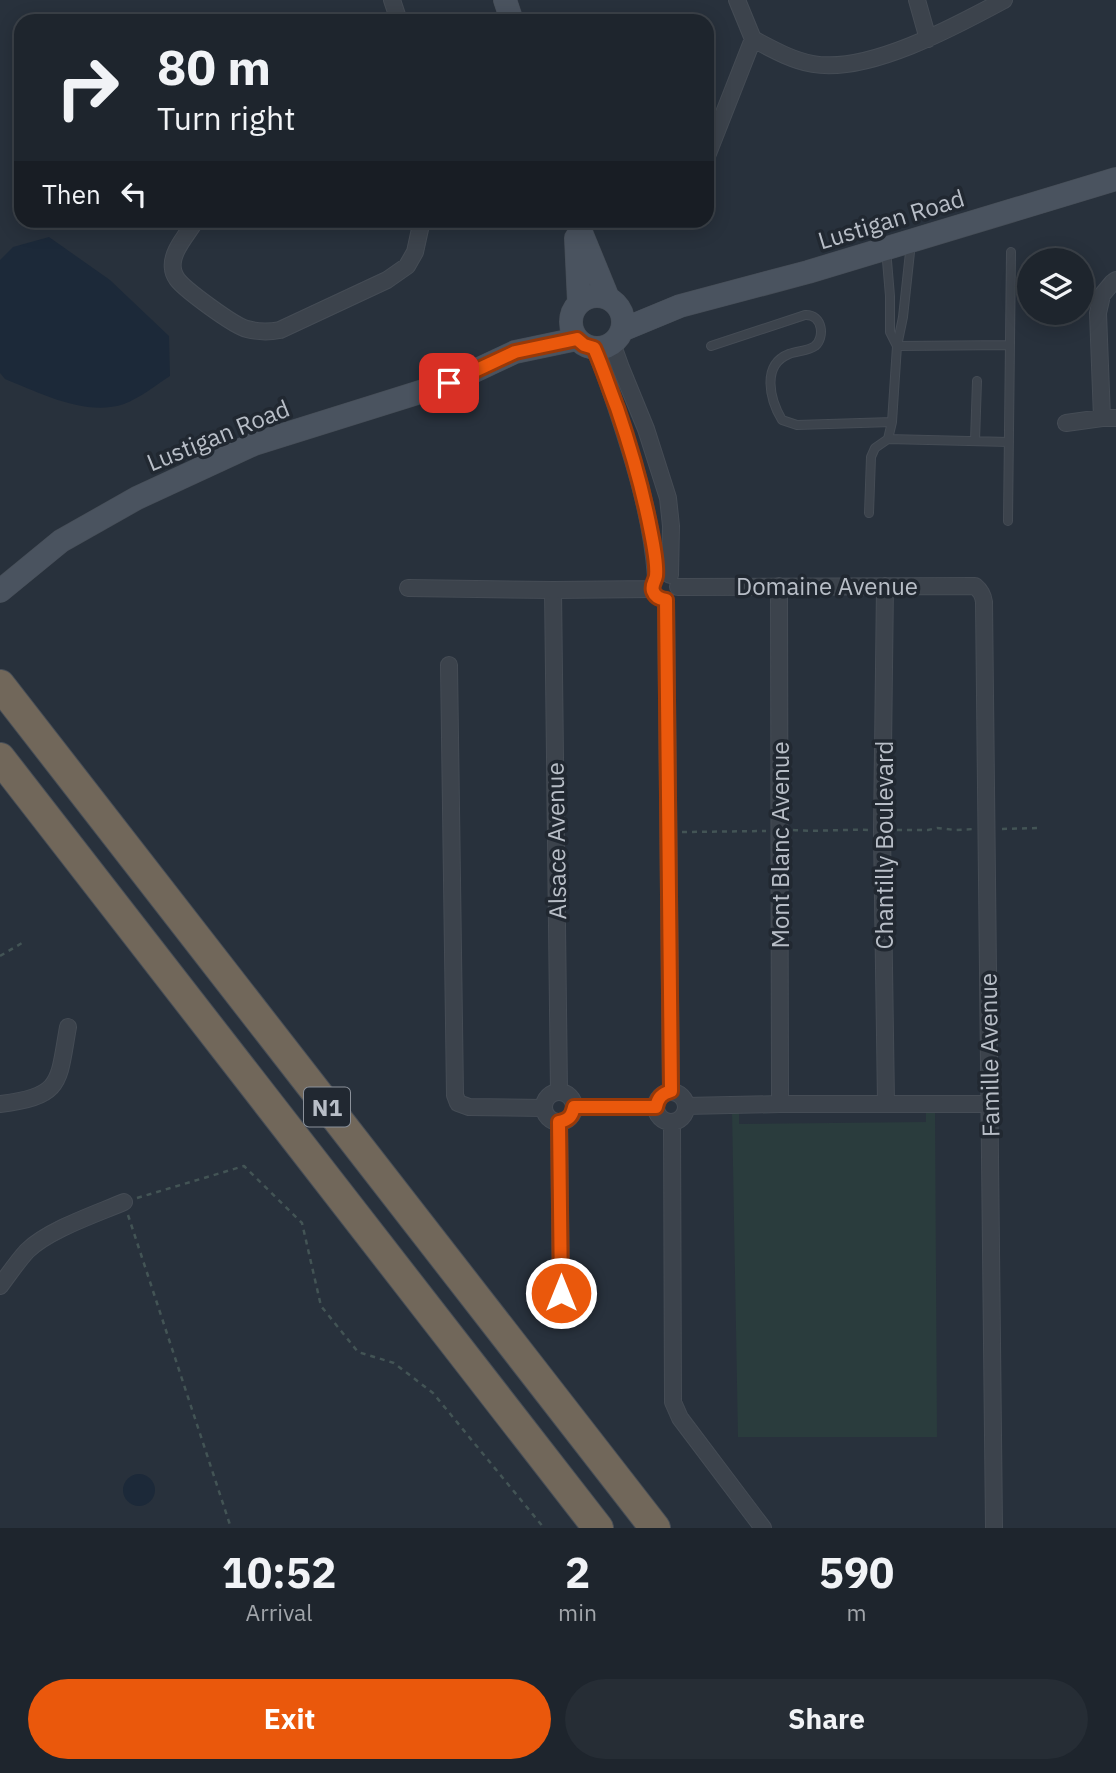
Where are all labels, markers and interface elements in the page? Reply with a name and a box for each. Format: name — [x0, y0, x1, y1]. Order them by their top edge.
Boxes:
text: 80 m — [157, 35, 271, 98]
icon: right — [42, 42, 133, 133]
text: Turn right — [157, 97, 295, 139]
icon: left — [115, 175, 153, 213]
text: Then — [42, 177, 101, 211]
street label: Lustigan Road — [814, 182, 968, 256]
map controls — [1017, 248, 1094, 325]
button: layers — [1017, 248, 1094, 325]
pin — [419, 353, 479, 413]
icon: arrive — [430, 364, 468, 402]
street label: Lustigan Road — [142, 392, 294, 478]
street label: Domaine Avenue — [736, 570, 918, 602]
street label: Mont Blanc Avenue — [764, 741, 796, 949]
street label: Chantilly Boulevard — [868, 741, 900, 950]
street label: Alsace Avenue — [539, 762, 573, 920]
street label: Famille Avenue — [972, 973, 1006, 1137]
road number: N1 — [304, 1088, 350, 1126]
position arrow — [524, 1256, 598, 1330]
text: 10:52 — [222, 1545, 336, 1600]
text: 2 — [565, 1545, 590, 1600]
text: 590 — [819, 1545, 894, 1600]
text: Arrival — [246, 1597, 313, 1627]
text: min — [558, 1597, 597, 1627]
text: m — [846, 1597, 867, 1627]
button: Exit — [28, 1679, 551, 1759]
button: Share — [565, 1679, 1088, 1759]

